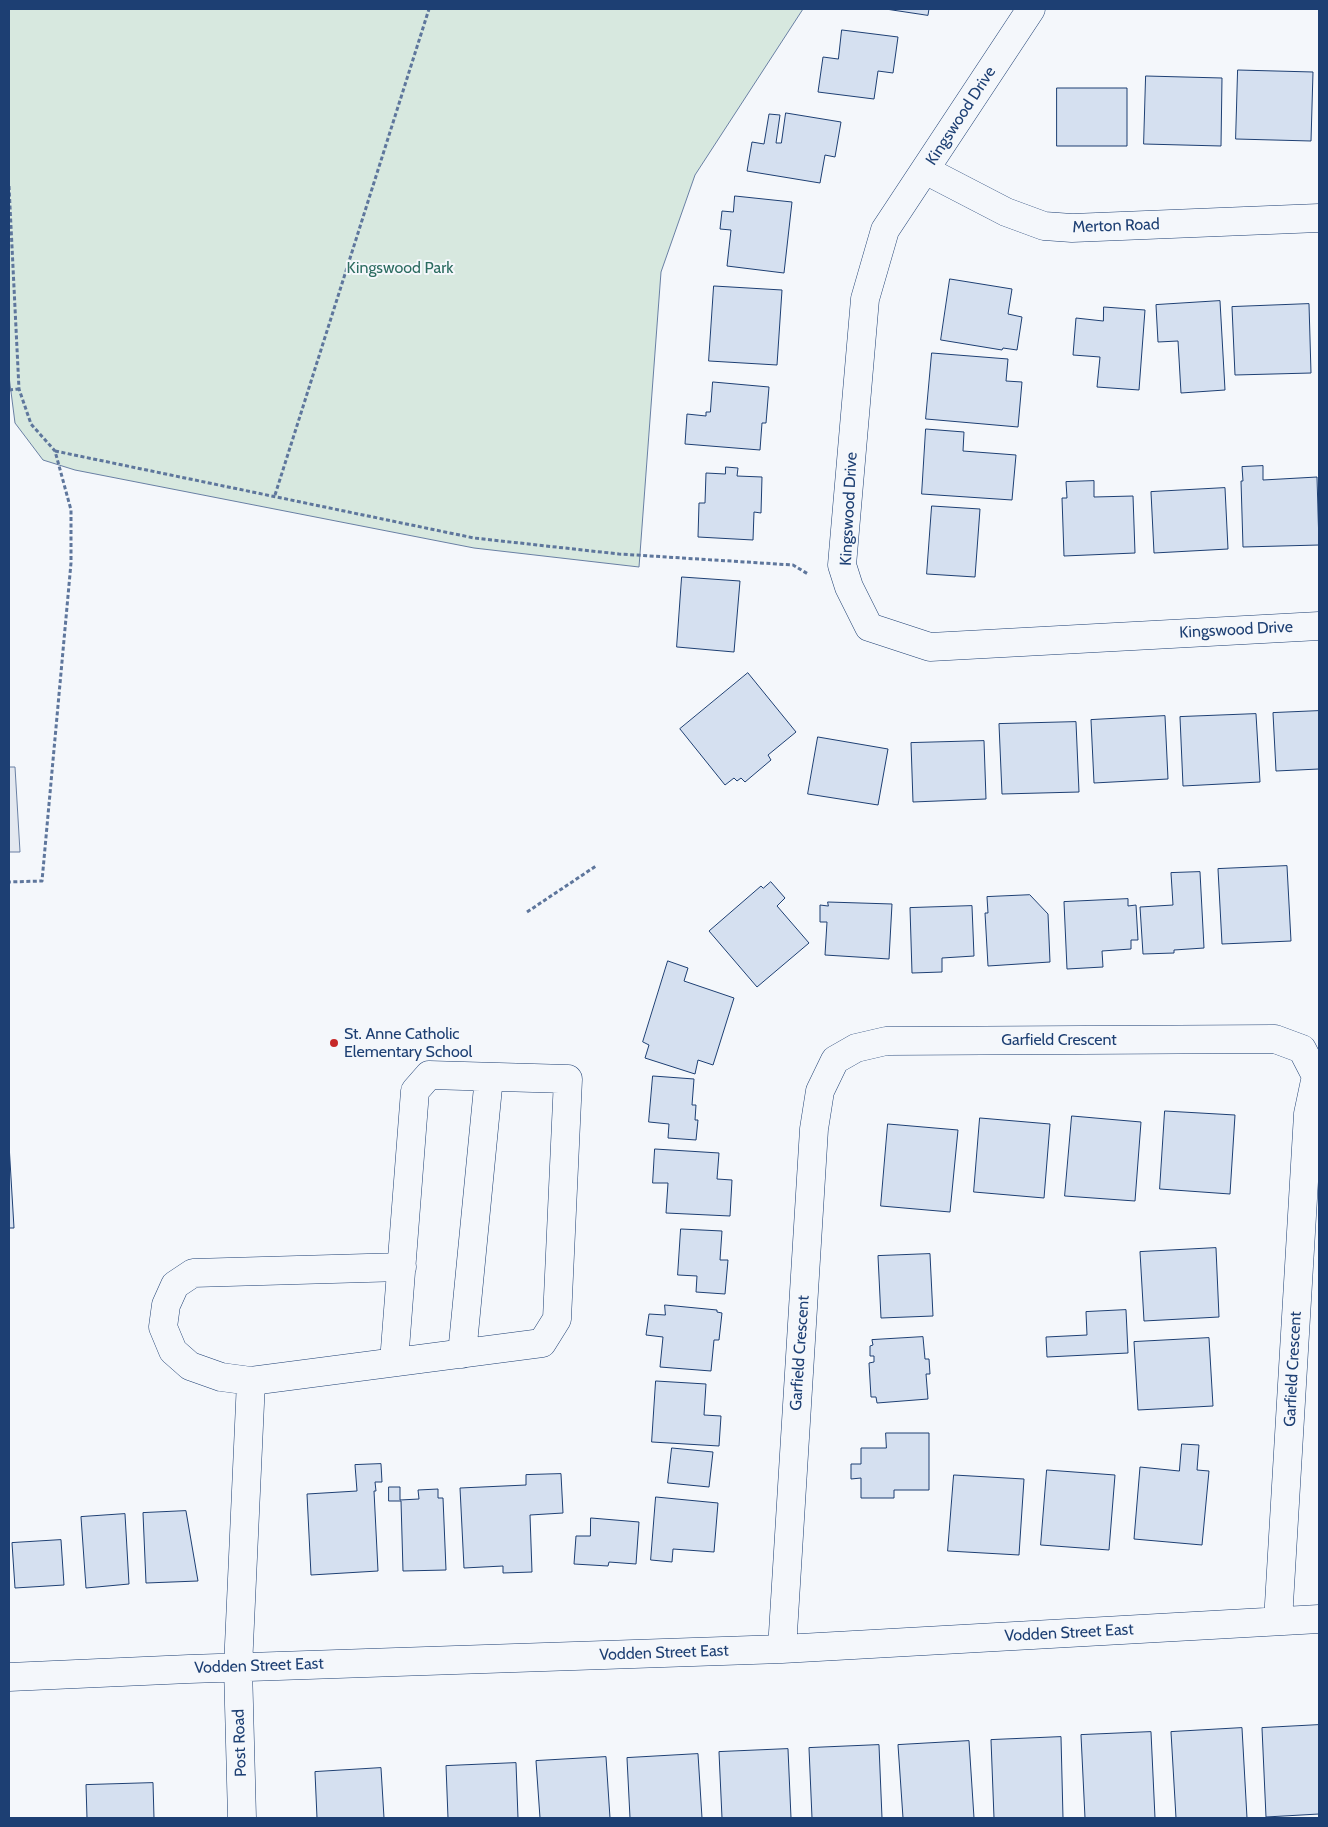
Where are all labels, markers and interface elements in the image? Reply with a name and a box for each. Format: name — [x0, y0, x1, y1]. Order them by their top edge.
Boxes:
street label: Kingswood Drive — [922, 63, 1000, 169]
street label: Merton Road — [1072, 215, 1160, 237]
park label: Kingswood Park — [347, 258, 453, 278]
street label: Kingswood Drive — [836, 452, 862, 566]
street label: Kingswood Drive — [1179, 617, 1293, 643]
place label: St. Anne Catholic Elementary School — [344, 1024, 472, 1062]
street label: Garfield Crescent — [1001, 1030, 1117, 1050]
marker: St. Anne Catholic Elementary School — [328, 1037, 340, 1049]
street label: Garfield Crescent — [786, 1295, 814, 1411]
street label: Garfield Crescent — [1280, 1311, 1306, 1427]
street label: Vodden Street East — [1004, 1620, 1134, 1646]
street label: Vodden Street East — [599, 1641, 729, 1665]
street label: Vodden Street East — [194, 1654, 324, 1678]
street label: Post Road — [229, 1709, 251, 1777]

